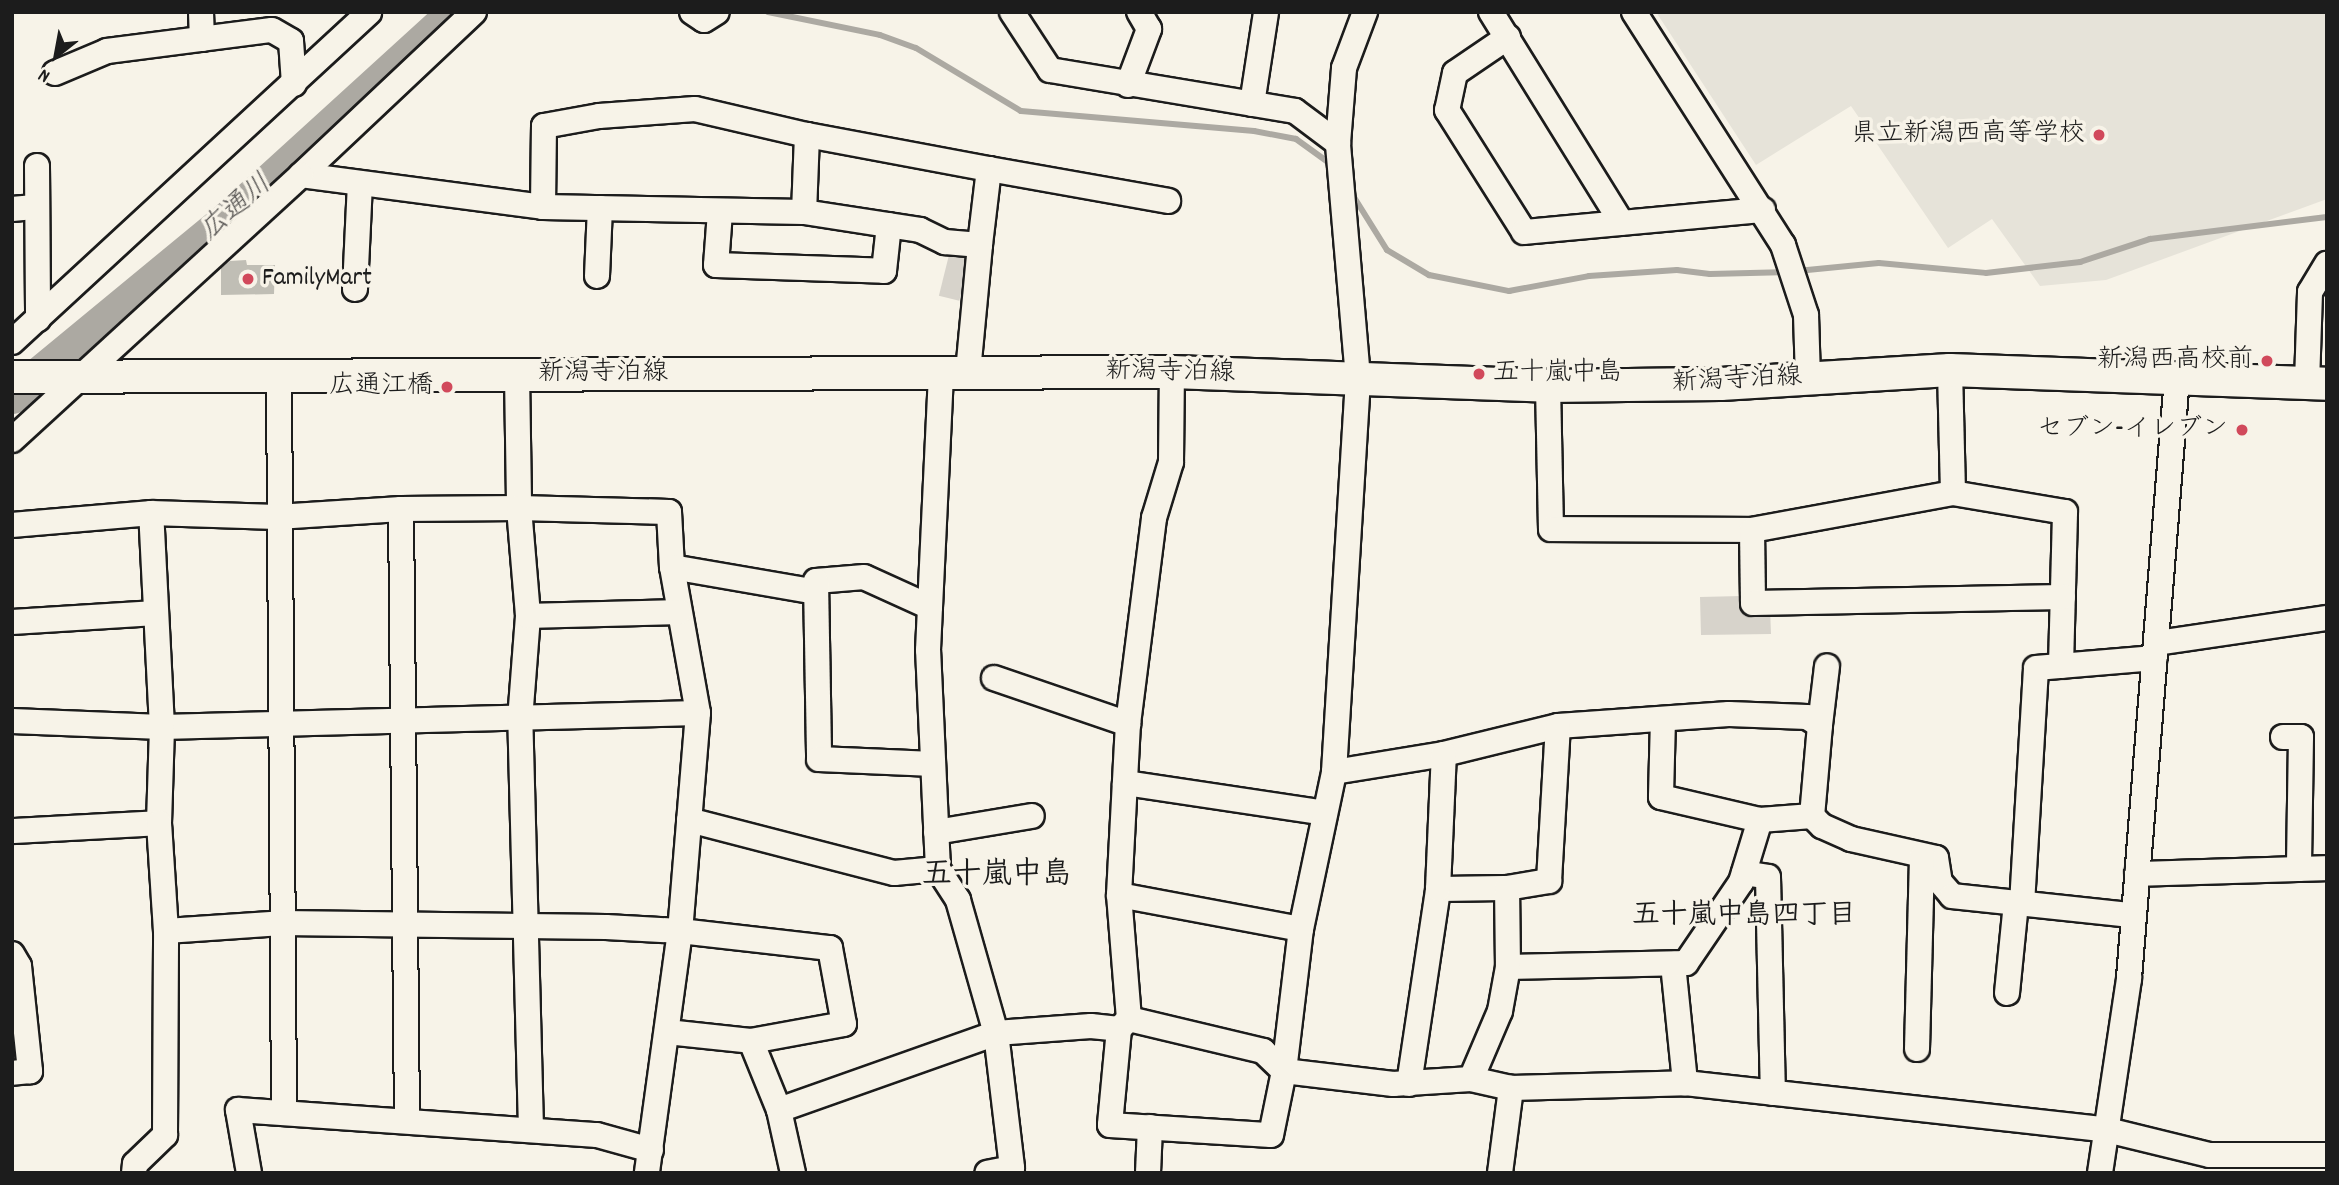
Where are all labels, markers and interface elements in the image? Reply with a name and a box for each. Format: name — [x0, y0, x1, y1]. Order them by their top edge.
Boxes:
north arrow — [21, 21, 91, 91]
text: N — [34, 60, 56, 88]
place label: 県立新潟西高等学校 — [1851, 119, 2085, 151]
marker: 県立新潟西高等学校 — [2091, 127, 2107, 143]
water label: 広通川 — [194, 169, 280, 249]
place label: FamilyMart — [262, 263, 372, 295]
marker: FamilyMart — [240, 271, 256, 287]
place label: 新潟西高校前 — [2097, 345, 2253, 377]
marker: 新潟西高校前 — [2259, 353, 2275, 369]
street label: 新潟寺泊線 — [1105, 356, 1235, 390]
street label: 新潟寺泊線 — [538, 358, 668, 390]
place label: 五十嵐中島 — [1493, 358, 1623, 390]
street label: 新潟寺泊線 — [1671, 362, 1803, 400]
marker: 五十嵐中島 — [1471, 366, 1487, 382]
place label: 広通江橋 — [329, 371, 433, 403]
marker: 広通江橋 — [439, 379, 455, 395]
place label: セブン-イレブン — [2037, 414, 2228, 446]
marker: セブン-イレブン — [2234, 422, 2250, 438]
district label: 五十嵐中島 — [922, 859, 1072, 895]
district label: 五十嵐中島四丁目 — [1632, 900, 1856, 934]

